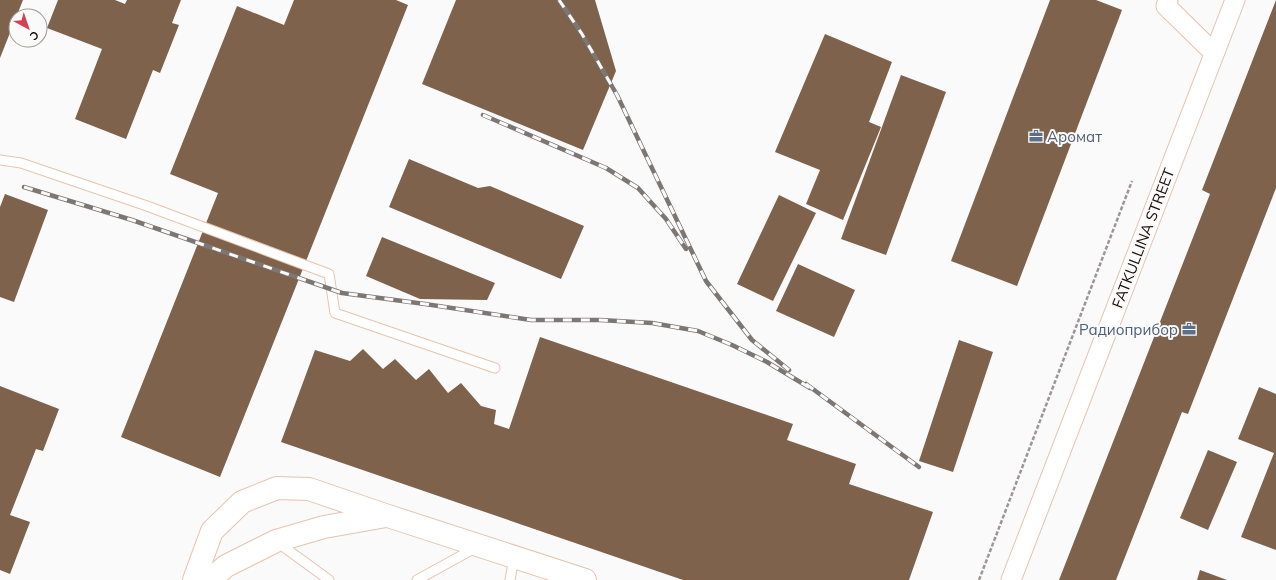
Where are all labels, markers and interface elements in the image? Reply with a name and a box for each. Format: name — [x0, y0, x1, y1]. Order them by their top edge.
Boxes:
north arrow — [8, 8, 48, 48]
text: С — [27, 28, 42, 44]
place label: Аромат — [1047, 127, 1102, 146]
office icon: Аромат — [1028, 128, 1044, 144]
street label: FATKULLINA STREET — [1108, 165, 1178, 311]
place label: Радиоприбор — [1079, 320, 1178, 339]
office icon: Радиоприбор — [1181, 321, 1197, 337]

